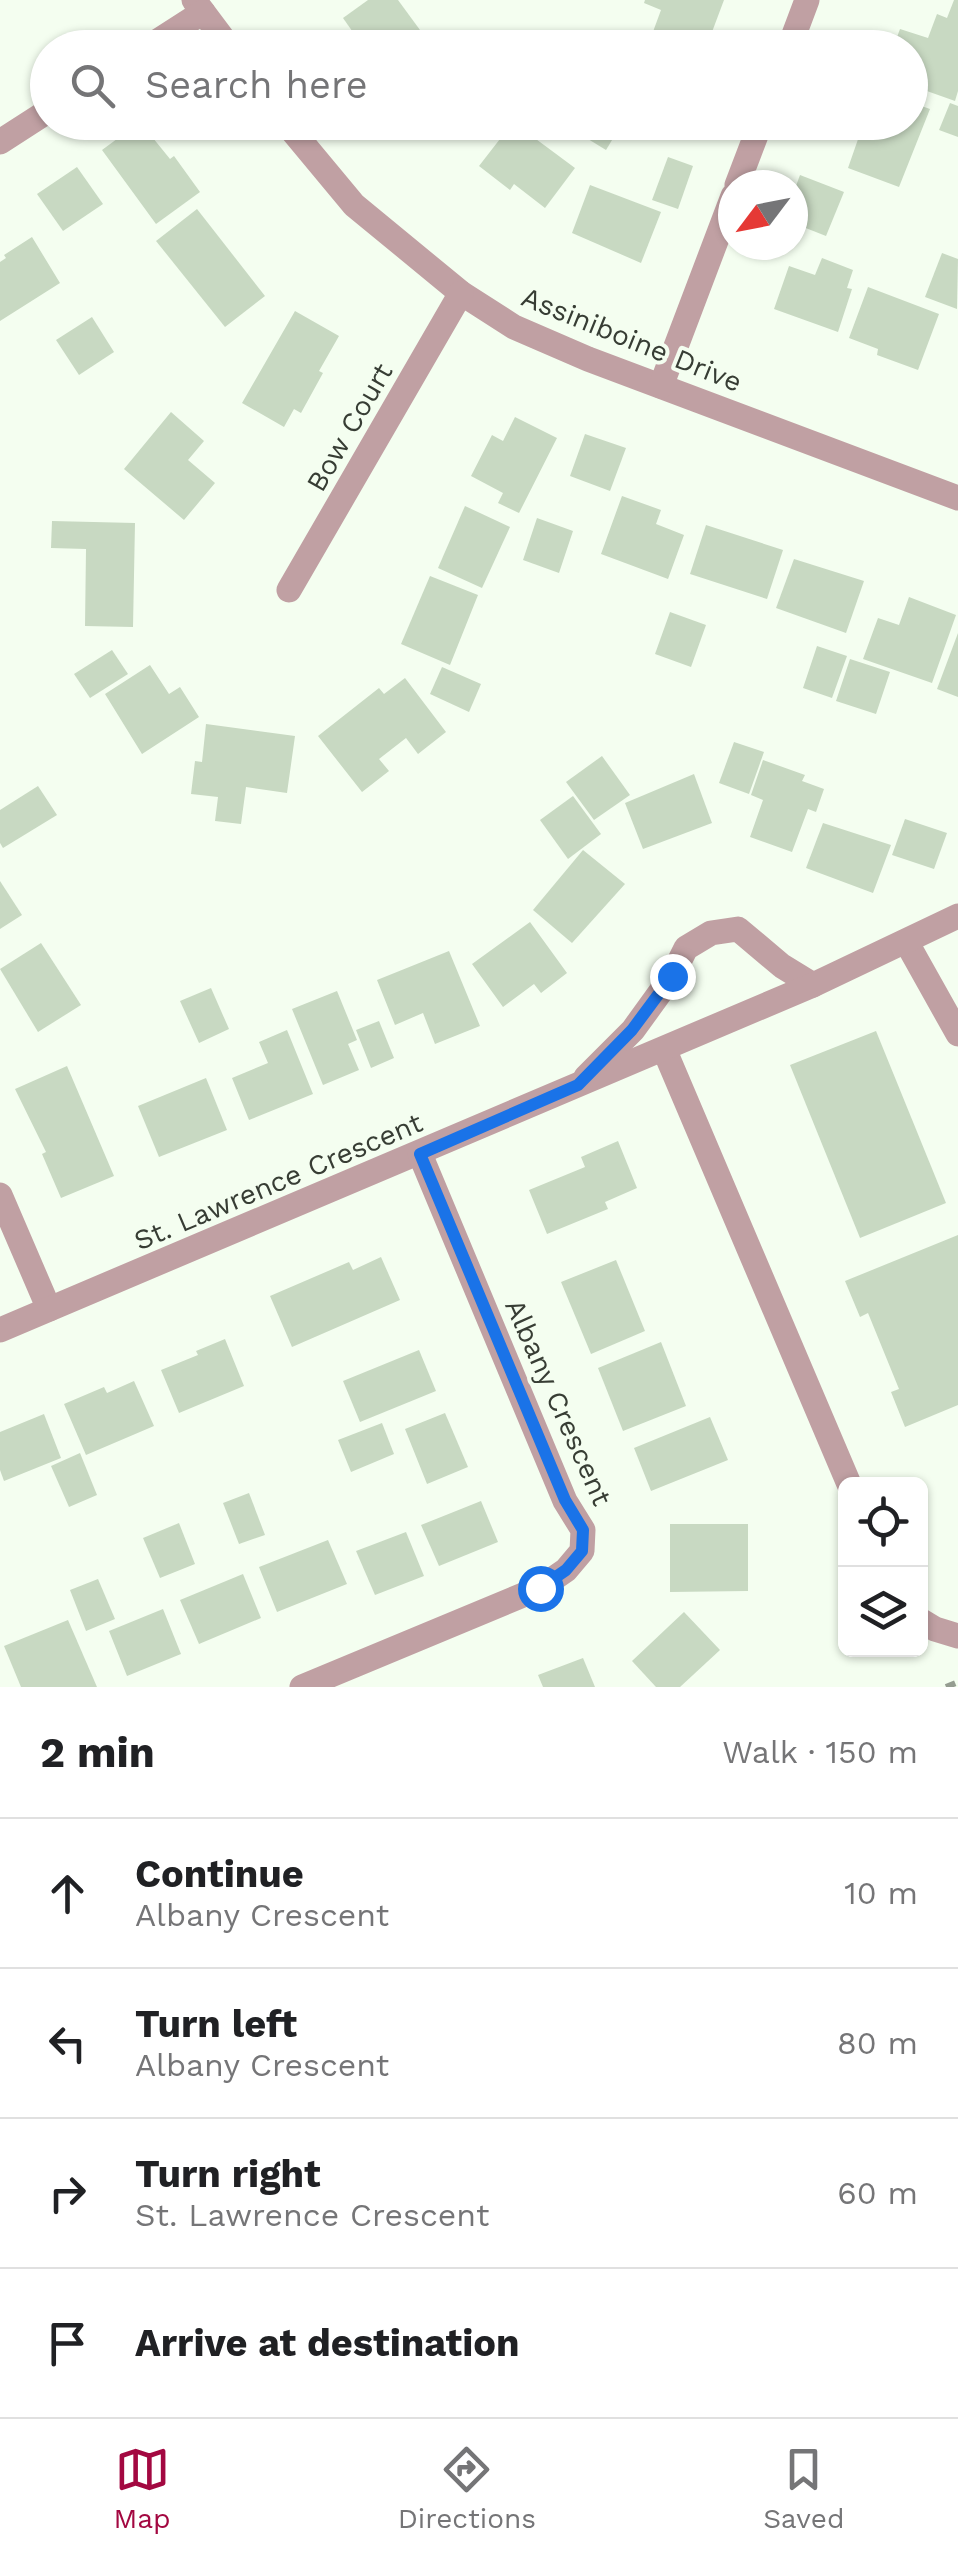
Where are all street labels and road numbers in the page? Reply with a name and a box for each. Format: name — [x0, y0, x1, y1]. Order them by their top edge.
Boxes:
street label: Assiniboine Drive — [517, 280, 747, 399]
street label: Bow Court — [299, 357, 400, 497]
street label: St. Lawrence Crescent — [129, 1106, 428, 1257]
street label: Albany Crescent — [498, 1294, 619, 1511]

